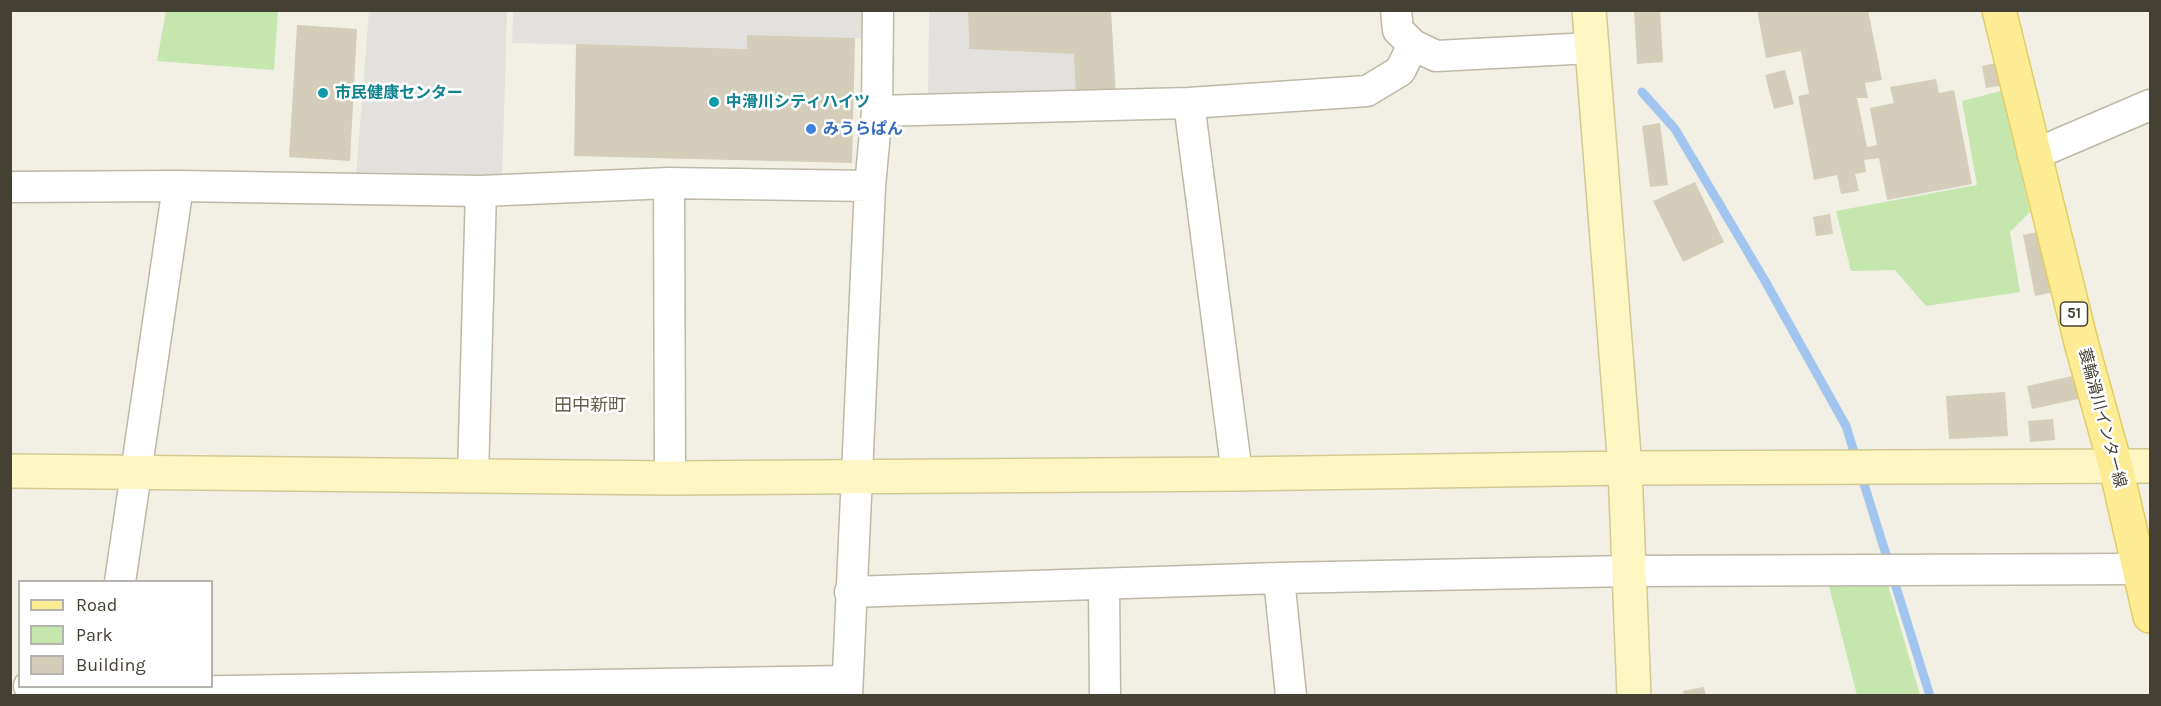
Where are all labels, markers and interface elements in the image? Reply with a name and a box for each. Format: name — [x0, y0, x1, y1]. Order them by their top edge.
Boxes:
place label: 市民健康センター — [335, 83, 463, 103]
marker: 市民健康センター — [316, 86, 330, 100]
place label: 中滑川シティハイツ — [726, 92, 870, 112]
marker: 中滑川シティハイツ — [707, 95, 721, 109]
place label: みうらぱん — [823, 119, 903, 139]
marker: みうらぱん — [804, 122, 818, 136]
road number: 51 — [2060, 302, 2088, 326]
street label: 蓑輪滑川インター線 — [2074, 346, 2130, 490]
district label: 田中新町 — [554, 395, 626, 417]
legend — [18, 580, 213, 688]
text: Road — [76, 594, 117, 616]
text: Park — [76, 624, 113, 646]
text: Building — [76, 654, 146, 676]

